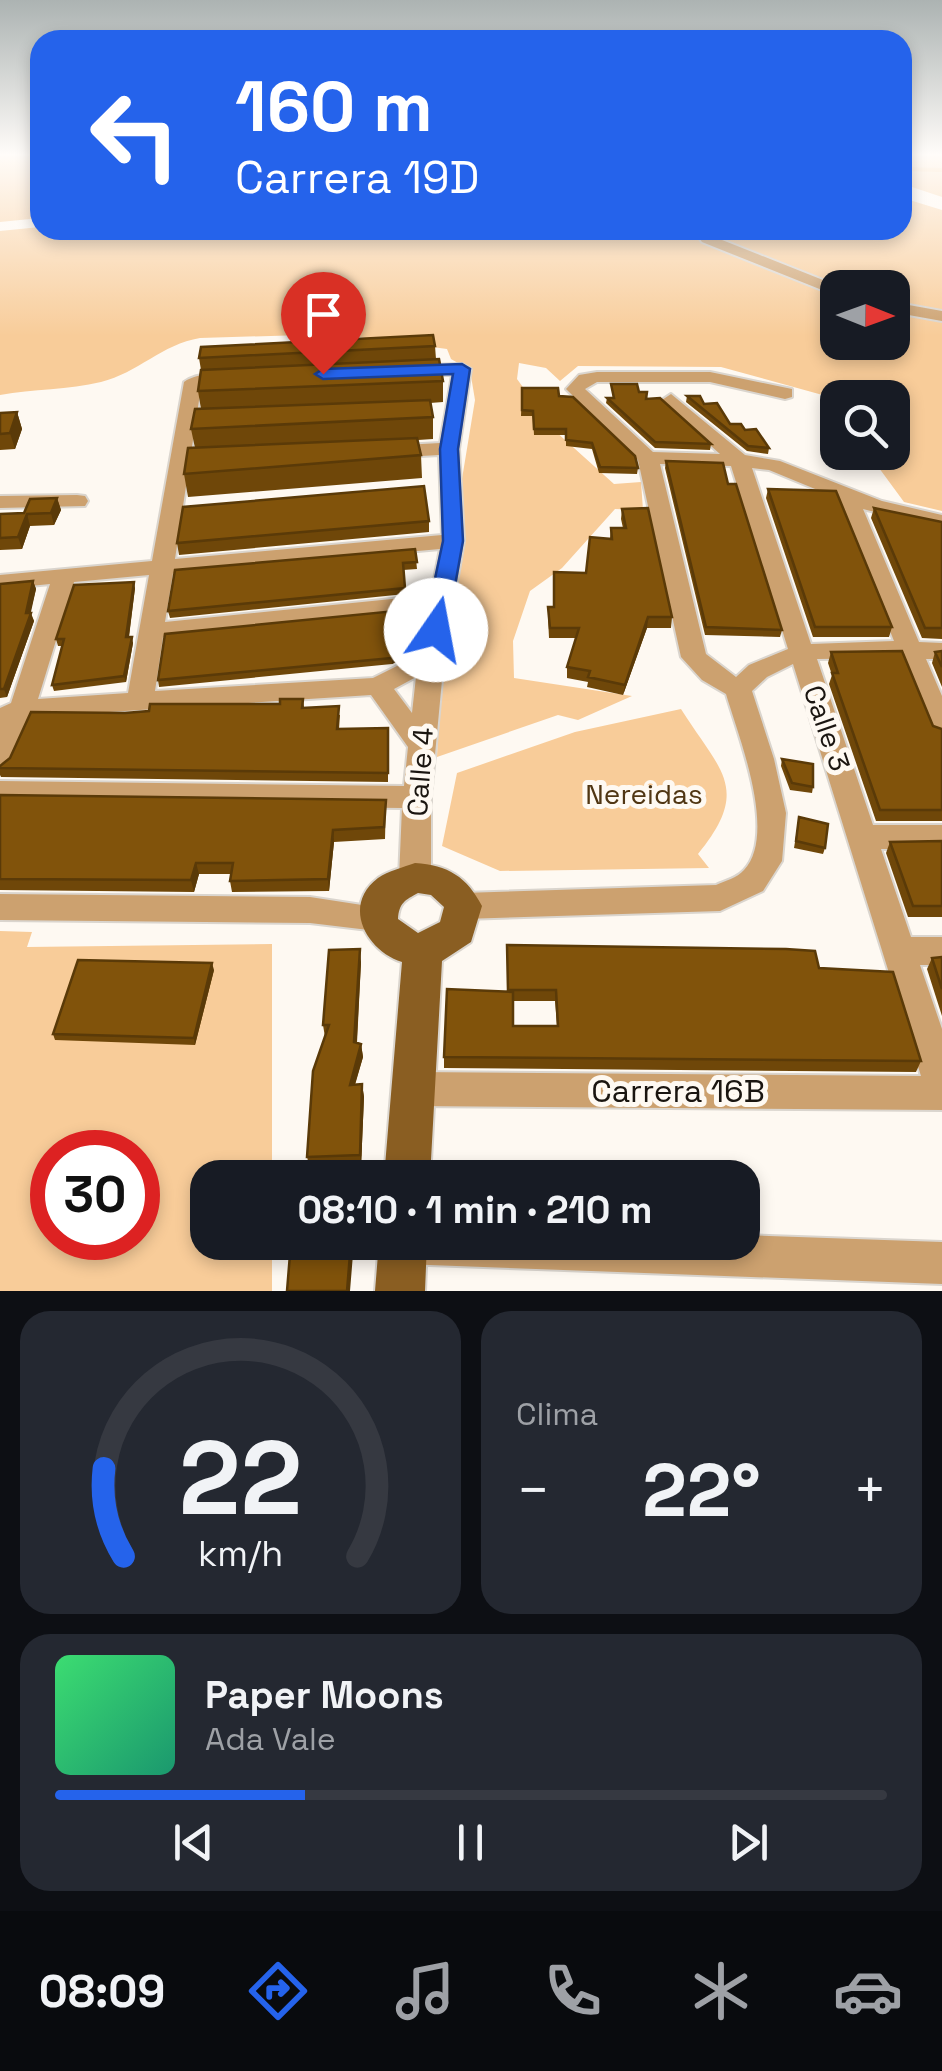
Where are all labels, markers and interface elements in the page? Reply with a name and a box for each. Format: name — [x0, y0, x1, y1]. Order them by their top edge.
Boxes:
text: 160 m — [235, 62, 433, 151]
icon: left — [70, 70, 200, 200]
text: Carrera 19D — [235, 149, 479, 206]
north arrow — [820, 270, 910, 360]
map controls — [820, 270, 910, 470]
pin — [281, 272, 366, 375]
icon: arrive — [296, 287, 351, 342]
button: search — [820, 380, 910, 470]
position arrow — [384, 578, 488, 682]
street label: Calle 3 — [796, 680, 858, 776]
street label: Calle 4 — [399, 726, 441, 818]
park label: Nereidas — [585, 776, 703, 812]
street label: Carrera 16B — [591, 1071, 765, 1111]
speed limit sign: 30 — [30, 1130, 160, 1260]
text: 08:10 · 1 min · 210 m — [298, 1186, 653, 1234]
text: Clima — [516, 1394, 598, 1434]
text: 22 — [179, 1412, 302, 1544]
text: 22° — [642, 1442, 761, 1538]
text: − — [516, 1455, 550, 1525]
text: + — [853, 1455, 887, 1525]
text: km/h — [198, 1531, 283, 1576]
text: Paper Moons — [205, 1671, 444, 1719]
text: Ada Vale — [205, 1719, 336, 1759]
icon: previous — [166, 1815, 221, 1870]
icon: pause — [443, 1815, 498, 1870]
icon: next — [721, 1815, 776, 1870]
icon: directions — [243, 1956, 313, 2026]
icon: music — [390, 1956, 460, 2026]
icon: phone — [538, 1956, 608, 2026]
icon: climate — [686, 1956, 756, 2026]
icon: car — [833, 1956, 903, 2026]
text: 08:09 — [39, 1963, 165, 2020]

